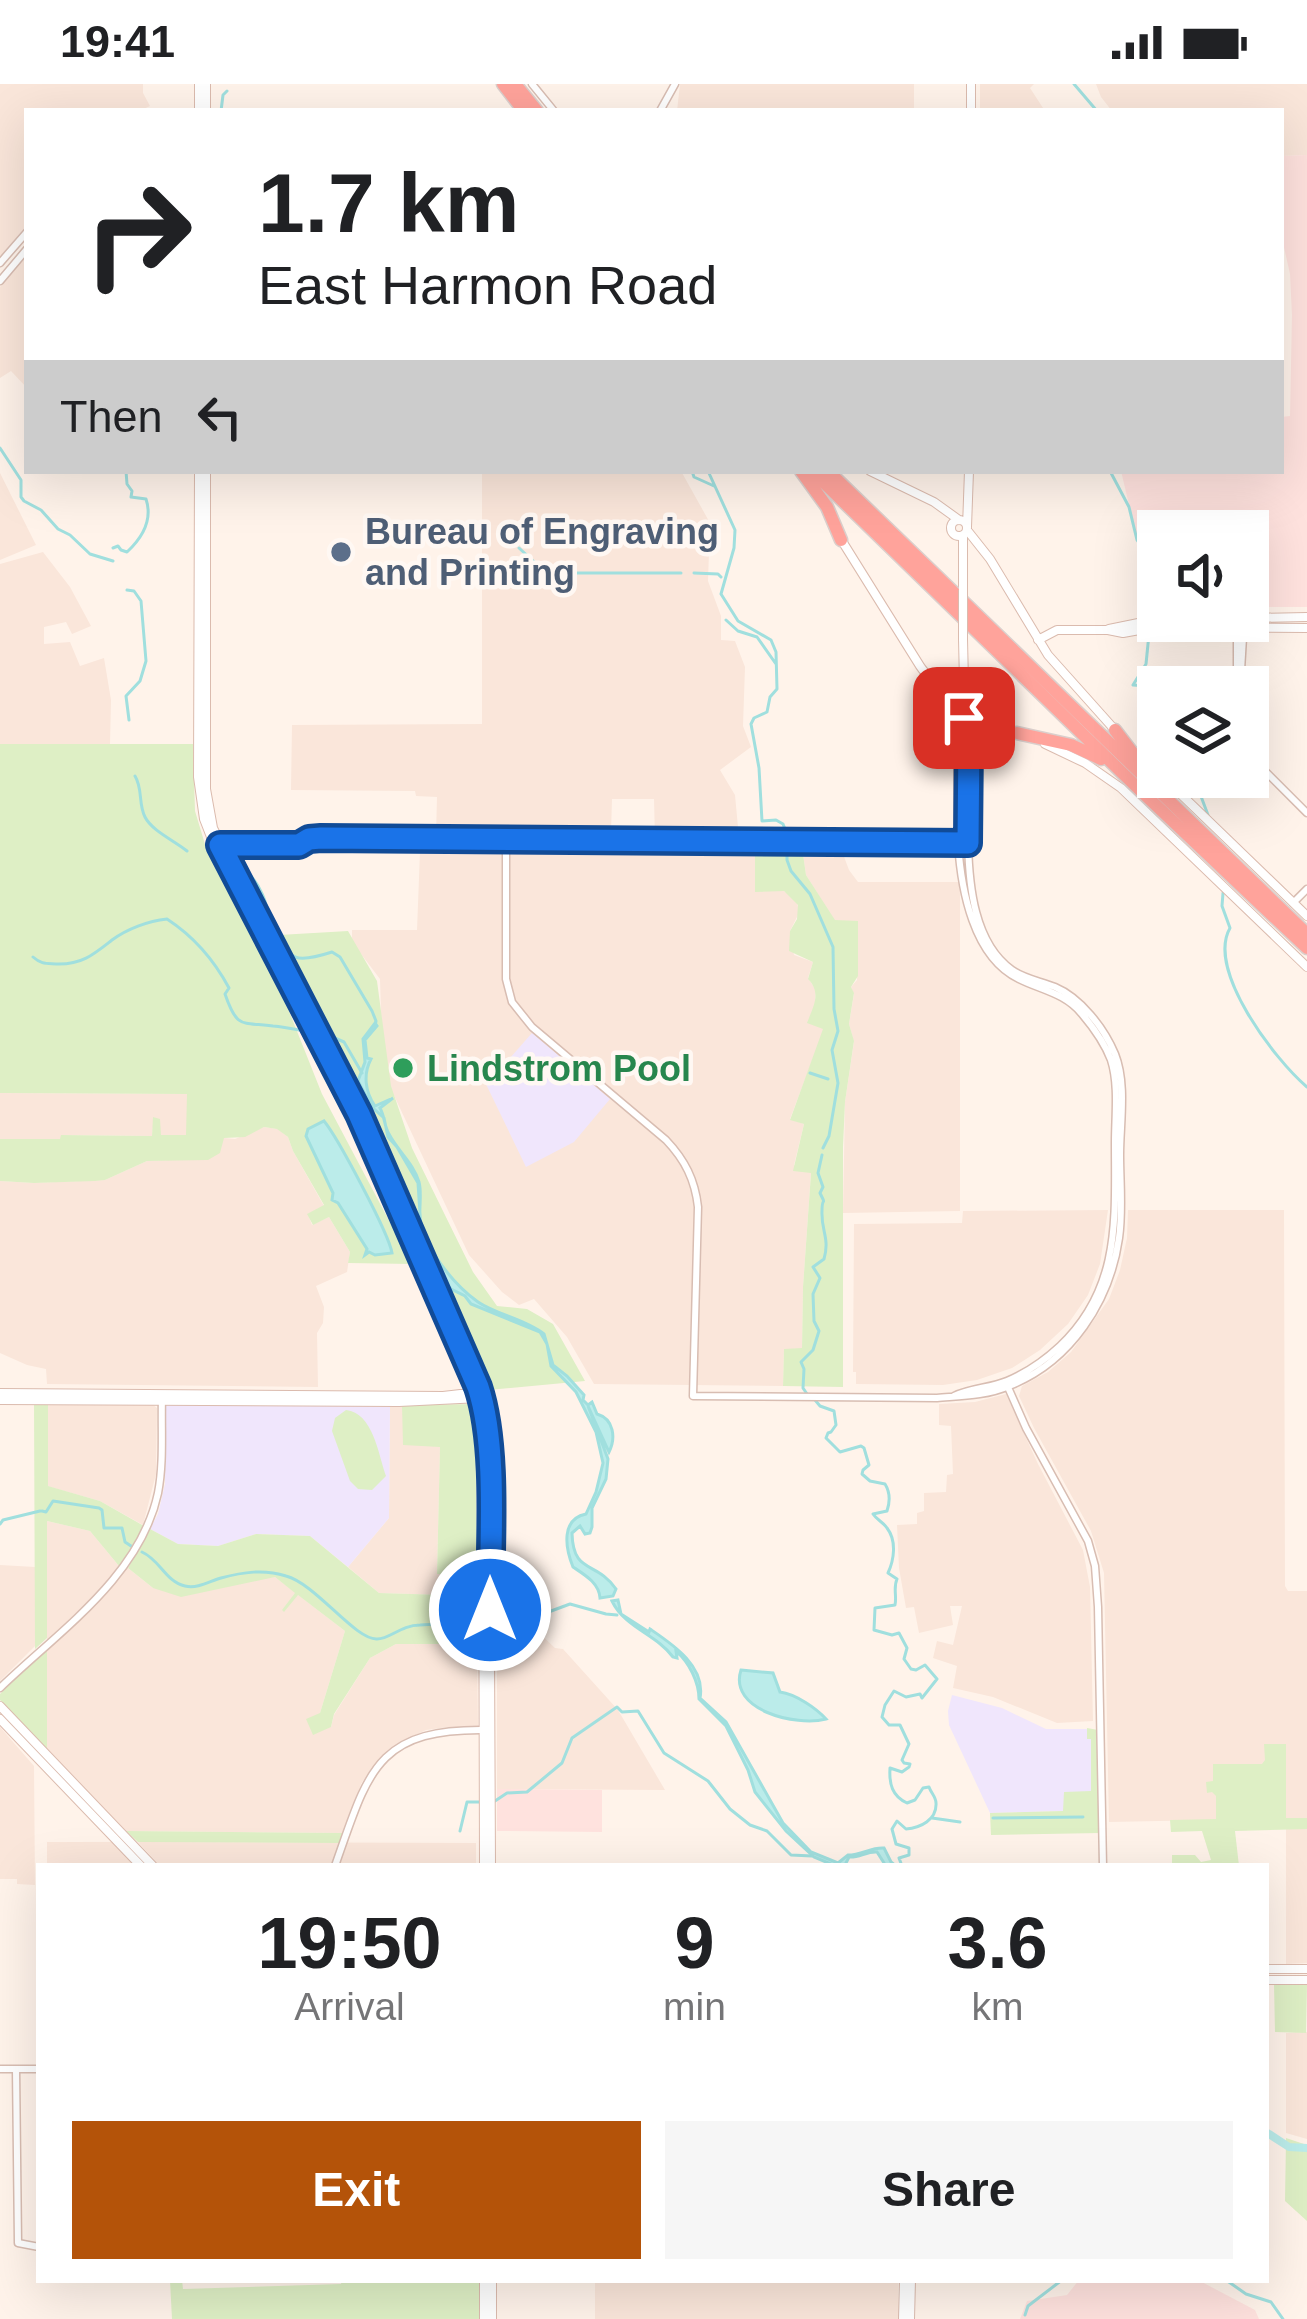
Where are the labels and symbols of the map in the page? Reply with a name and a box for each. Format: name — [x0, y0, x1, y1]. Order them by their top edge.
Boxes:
place label: Bureau of Engraving and Printing — [365, 511, 719, 593]
marker: Bureau of Engraving and Printing — [328, 539, 354, 565]
pin — [913, 667, 1015, 769]
place label: Lindstrom Pool — [427, 1048, 691, 1089]
marker: Lindstrom Pool — [390, 1055, 416, 1081]
position arrow — [427, 1547, 553, 1673]

